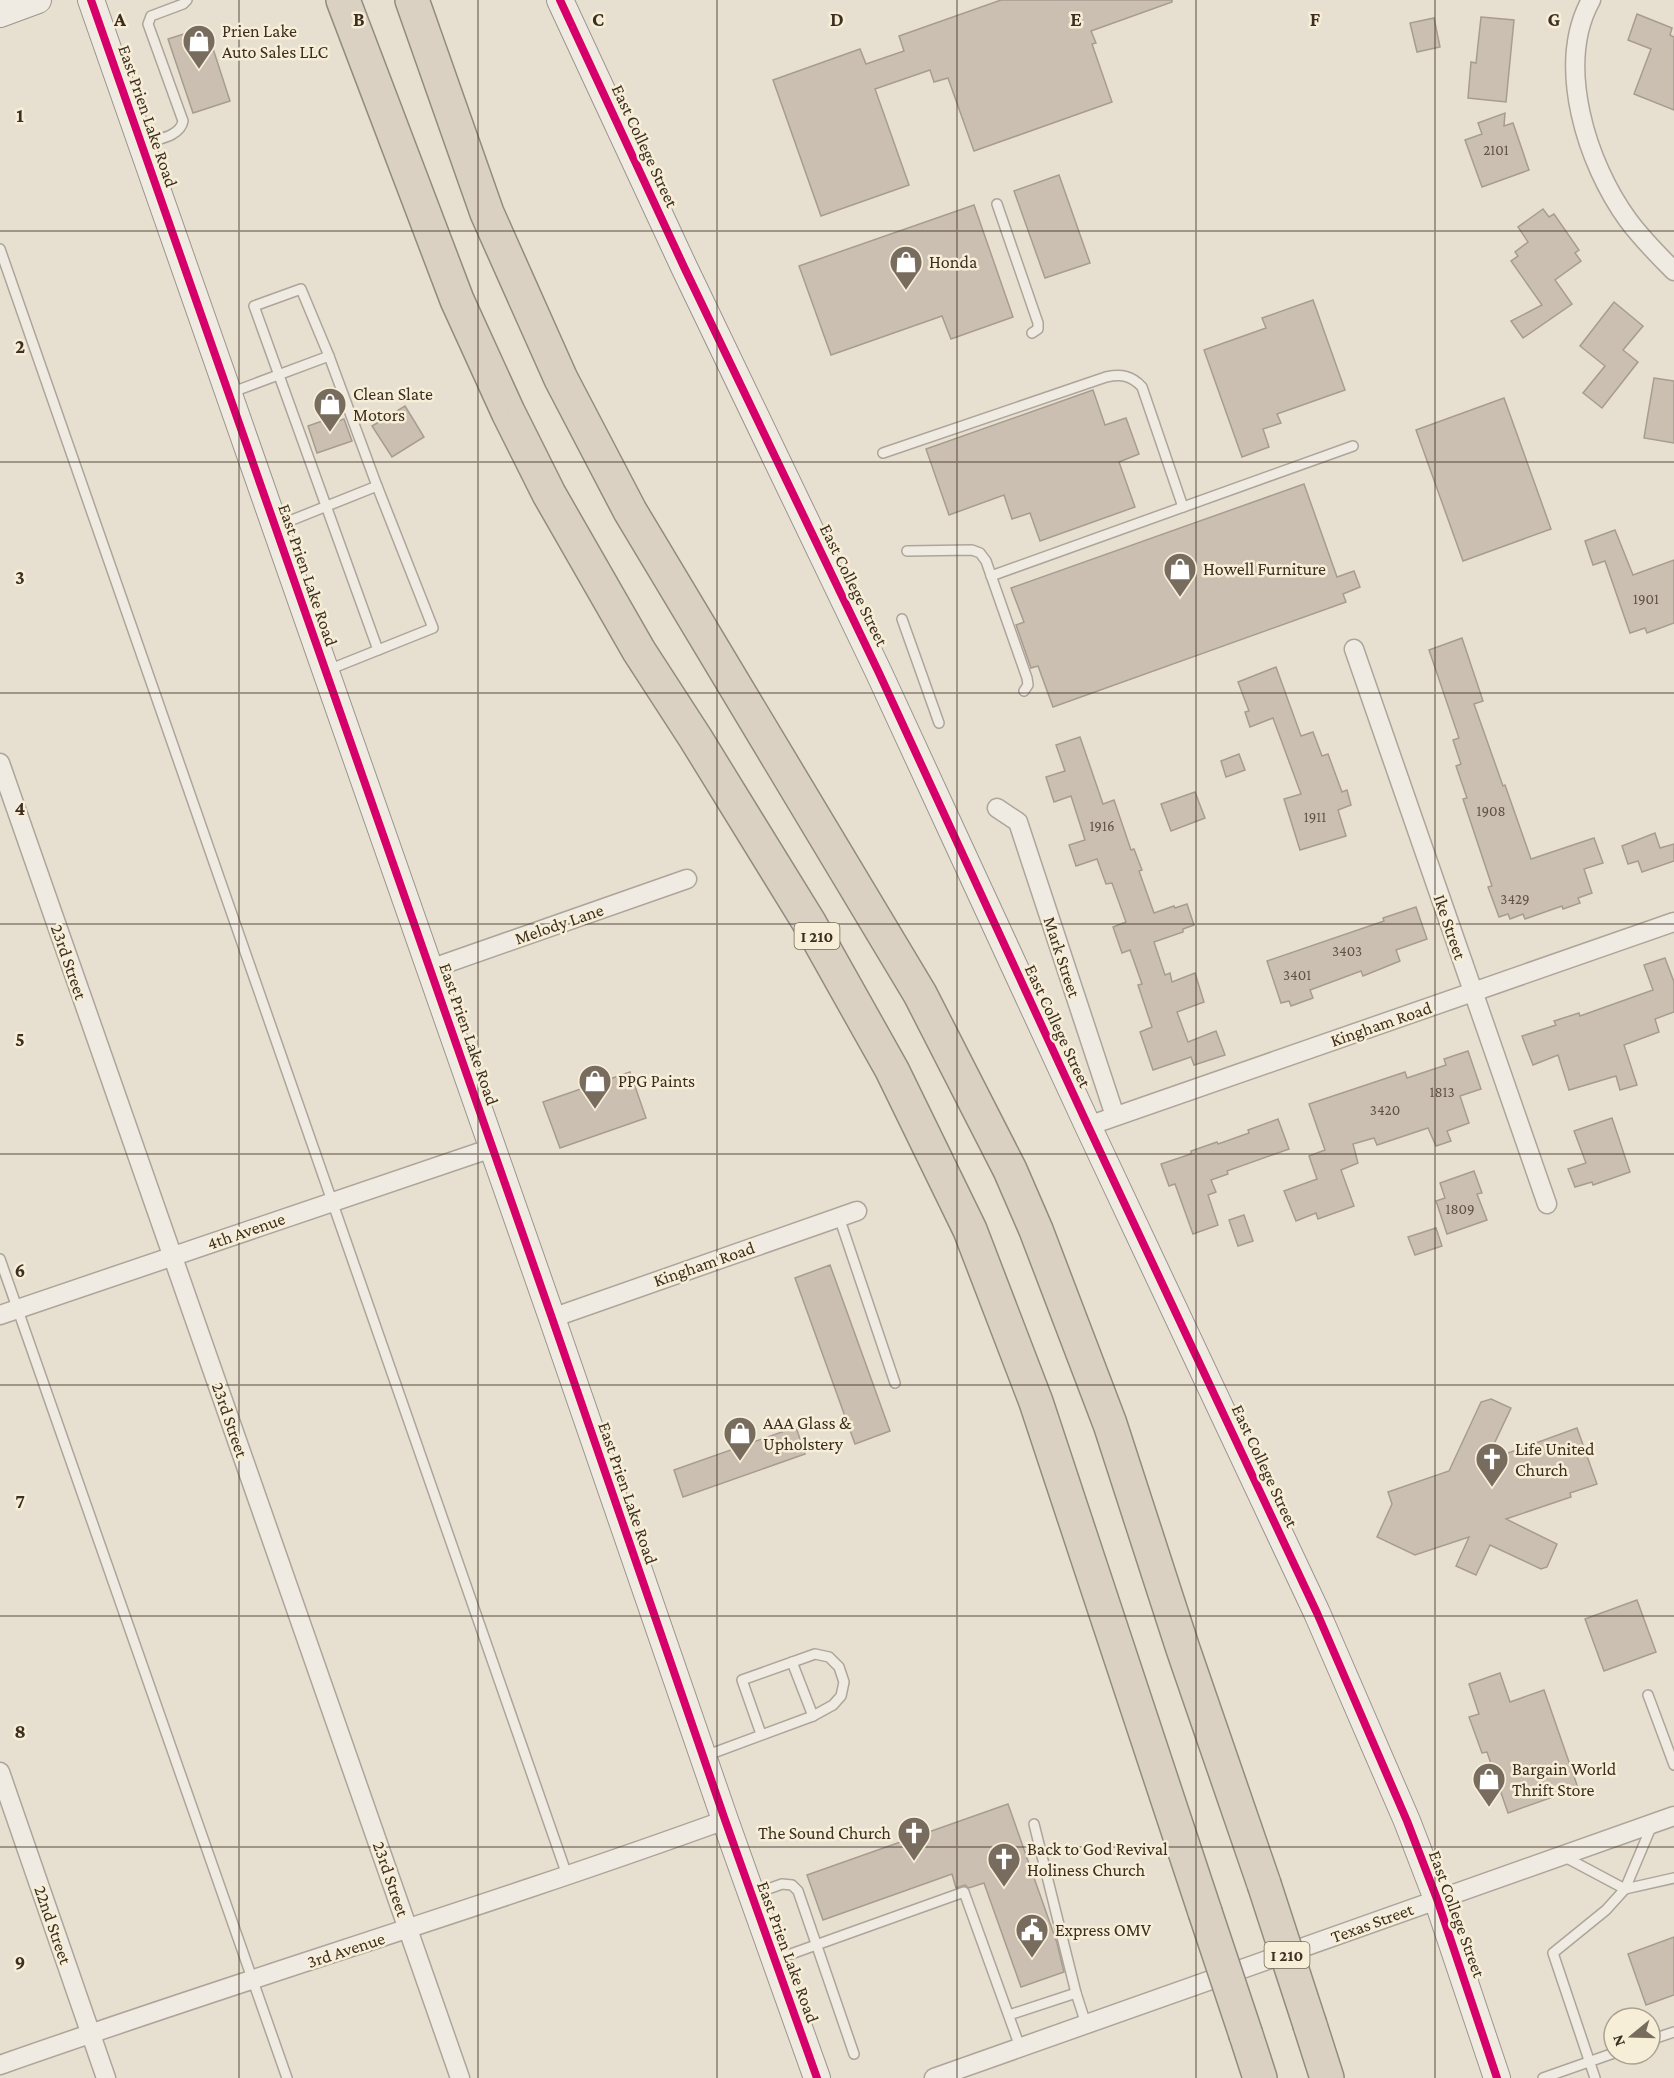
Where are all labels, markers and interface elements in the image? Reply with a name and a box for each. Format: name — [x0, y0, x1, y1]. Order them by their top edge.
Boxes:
text: A — [113, 8, 127, 30]
text: B — [353, 8, 365, 30]
text: C — [592, 8, 604, 30]
text: D — [830, 8, 844, 30]
text: E — [1070, 8, 1082, 30]
text: F — [1310, 8, 1321, 30]
text: G — [1548, 8, 1561, 30]
place label: Prien Lake Auto Sales LLC — [222, 21, 328, 62]
shop icon: Prien Lake Auto Sales LLC — [181, 23, 217, 70]
street label: East Prien Lake Road — [114, 42, 182, 190]
street label: East College Street — [608, 81, 683, 212]
text: 1 — [16, 104, 24, 126]
house number: 2101 — [1483, 142, 1509, 158]
shop icon: Honda — [888, 244, 924, 291]
place label: Honda — [929, 252, 977, 272]
text: 2 — [15, 335, 25, 357]
place label: Clean Slate Motors — [353, 384, 433, 425]
shop icon: Clean Slate Motors — [312, 386, 348, 433]
street label: East Prien Lake Road — [274, 501, 342, 649]
street label: East College Street — [816, 521, 893, 650]
shop icon: Howell Furniture — [1162, 551, 1198, 598]
place label: Howell Furniture — [1203, 559, 1326, 579]
text: 3 — [15, 566, 25, 588]
house number: 1901 — [1633, 591, 1659, 607]
text: 4 — [15, 797, 26, 819]
house number: 1908 — [1476, 803, 1506, 819]
house number: 1911 — [1304, 809, 1326, 825]
house number: 1916 — [1089, 818, 1115, 834]
house number: 3429 — [1500, 891, 1530, 907]
street label: Ike Street — [1430, 892, 1471, 963]
street label: Melody Lane — [512, 899, 606, 949]
street label: Mark Street — [1040, 914, 1085, 1001]
street label: 23rd Street — [47, 922, 92, 1003]
road number: I 210 — [794, 923, 840, 949]
house number: 3403 — [1332, 943, 1362, 959]
street label: East Prien Lake Road — [435, 960, 503, 1108]
street label: East College Street — [1021, 961, 1096, 1092]
house number: 3401 — [1283, 967, 1311, 983]
street label: Kingham Road — [1328, 997, 1435, 1051]
text: 5 — [15, 1028, 25, 1050]
shop icon: PPG Paints — [577, 1063, 613, 1110]
place label: PPG Paints — [618, 1071, 695, 1091]
house number: 1813 — [1429, 1084, 1455, 1100]
house number: 3420 — [1370, 1102, 1400, 1118]
house number: 1809 — [1445, 1201, 1475, 1217]
street label: 4th Avenue — [204, 1208, 288, 1254]
street label: Kingham Road — [651, 1237, 758, 1291]
text: 6 — [15, 1259, 25, 1281]
street label: 23rd Street — [208, 1380, 253, 1461]
street label: East College Street — [1228, 1401, 1303, 1532]
place label: AAA Glass & Upholstery — [763, 1413, 852, 1454]
shop icon: AAA Glass & Upholstery — [722, 1415, 758, 1462]
street label: East Prien Lake Road — [594, 1419, 662, 1567]
place label: Life United Church — [1515, 1439, 1595, 1480]
church icon: Life United Church — [1474, 1441, 1510, 1488]
text: 7 — [15, 1490, 25, 1512]
text: 8 — [14, 1720, 26, 1742]
place label: Bargain World Thrift Store — [1512, 1759, 1617, 1800]
shop icon: Bargain World Thrift Store — [1471, 1761, 1507, 1808]
church icon: The Sound Church — [896, 1815, 932, 1862]
place label: The Sound Church — [758, 1823, 891, 1843]
street label: 23rd Street — [369, 1839, 414, 1920]
place label: Back to God Revival Holiness Church — [1027, 1839, 1168, 1880]
church icon: Back to God Revival Holiness Church — [986, 1841, 1022, 1888]
street label: East College Street — [1425, 1848, 1490, 1981]
street label: East Prien Lake Road — [753, 1878, 823, 2026]
street label: 22nd Street — [30, 1883, 76, 1968]
street label: Texas Street — [1328, 1899, 1417, 1947]
public building icon: Express OMV — [1014, 1912, 1050, 1959]
place label: Express OMV — [1055, 1920, 1152, 1940]
street label: 3rd Avenue — [305, 1928, 387, 1972]
road number: I 210 — [1264, 1942, 1310, 1968]
text: 9 — [15, 1951, 25, 1973]
north arrow — [1602, 2006, 1662, 2066]
text: N — [1608, 2033, 1628, 2049]

